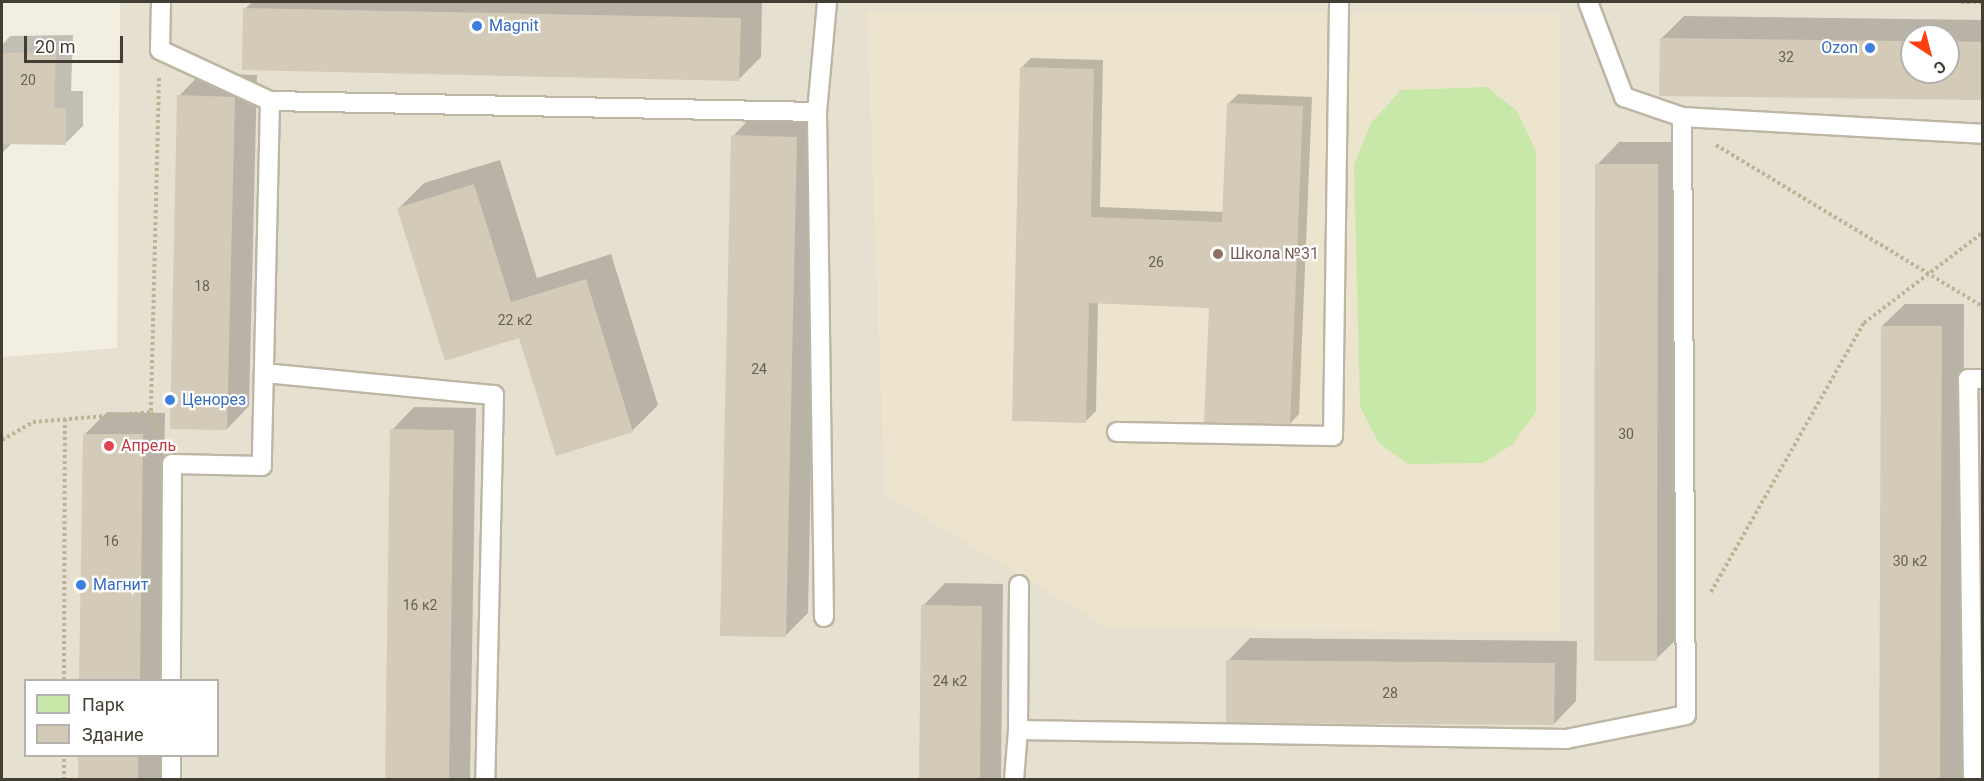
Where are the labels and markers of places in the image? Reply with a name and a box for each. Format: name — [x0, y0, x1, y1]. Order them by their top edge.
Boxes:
place label: Magnit — [489, 16, 539, 36]
marker: Magnit — [470, 19, 484, 33]
place label: Ozon — [1821, 38, 1858, 58]
marker: Ozon — [1863, 41, 1877, 55]
place label: Школа №31 — [1230, 244, 1319, 264]
marker: Школа №31 — [1211, 247, 1225, 261]
place label: Ценорез — [182, 390, 246, 410]
marker: Ценорез — [163, 393, 177, 407]
place label: Апрель — [121, 436, 176, 456]
marker: Апрель — [102, 439, 116, 453]
place label: Магнит — [93, 575, 149, 595]
marker: Магнит — [74, 578, 88, 592]

